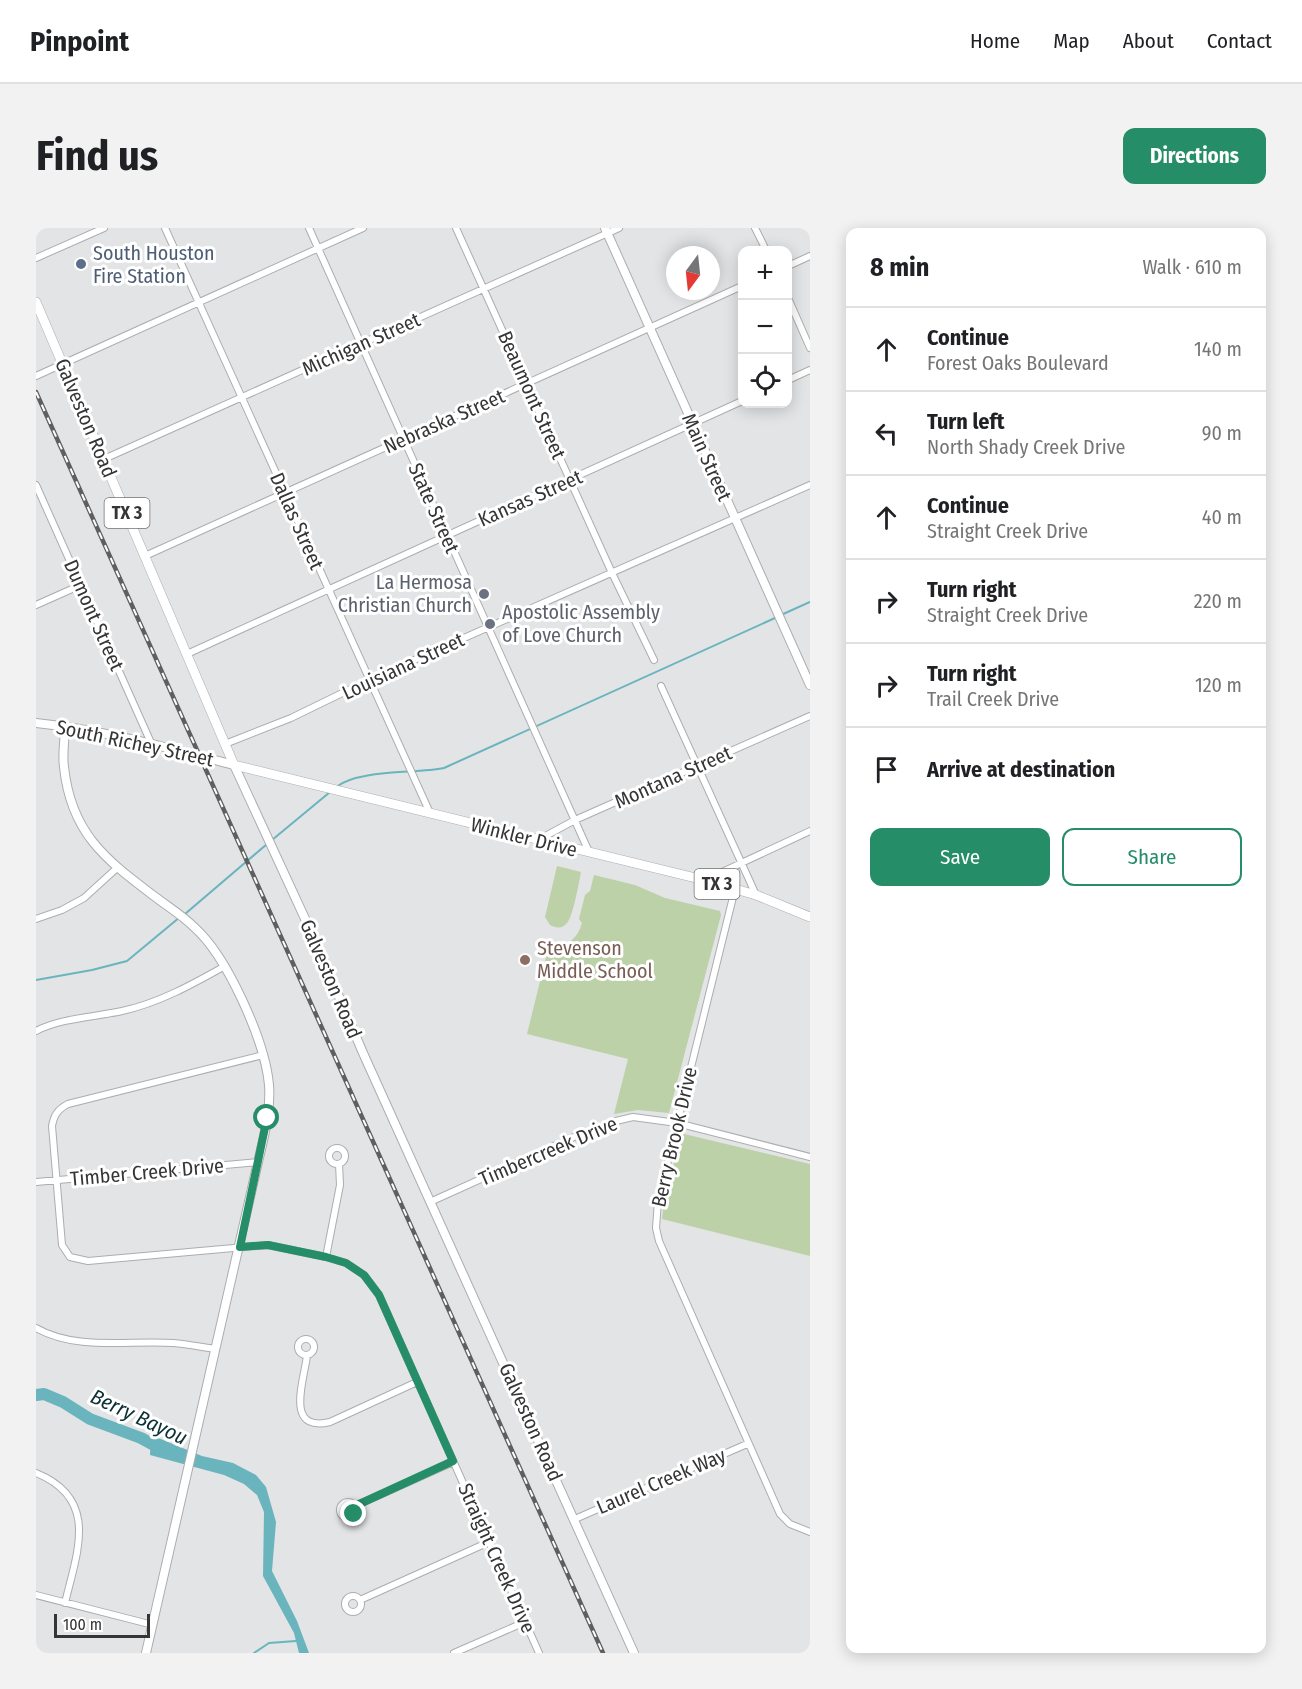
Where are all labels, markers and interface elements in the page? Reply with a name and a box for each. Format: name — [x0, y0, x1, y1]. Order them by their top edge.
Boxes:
text: Pinpoint — [30, 25, 129, 58]
text: Home — [970, 28, 1020, 54]
text: Map — [1053, 28, 1090, 54]
text: About — [1123, 28, 1174, 54]
text: Contact — [1207, 28, 1272, 54]
button: Directions — [1123, 128, 1266, 184]
text: Find us — [36, 131, 158, 181]
place label: South Houston Fire Station — [93, 241, 215, 288]
north arrow — [666, 246, 720, 300]
map controls — [738, 246, 792, 408]
button: + — [738, 246, 792, 300]
text: 8 min — [870, 252, 929, 283]
text: Walk · 610 m — [1142, 255, 1242, 279]
marker: South Houston Fire Station — [74, 257, 88, 271]
button: − — [738, 300, 792, 354]
street label: Michigan Street — [298, 307, 424, 381]
text: Continue — [927, 324, 1009, 351]
street label: Beaumont Street — [493, 327, 571, 463]
icon: ahead — [870, 333, 903, 366]
text: 140 m — [1194, 337, 1242, 361]
text: Forest Oaks Boulevard — [927, 351, 1109, 375]
button: locate — [738, 354, 792, 408]
street label: Galveston Road — [50, 355, 122, 481]
street label: Nebraska Street — [380, 383, 509, 458]
text: Turn left — [927, 408, 1005, 435]
street label: Main Street — [677, 409, 737, 505]
icon: left — [870, 417, 903, 450]
text: 90 m — [1202, 421, 1242, 445]
text: North Shady Creek Drive — [927, 435, 1125, 459]
street label: State Street — [403, 459, 465, 557]
street label: Kansas Street — [474, 464, 586, 532]
street label: Dallas Street — [265, 469, 329, 574]
text: Continue — [927, 492, 1009, 519]
road number: TX 3 — [104, 498, 149, 528]
icon: ahead — [870, 501, 903, 534]
text: 40 m — [1202, 505, 1242, 529]
text: Straight Creek Drive — [927, 519, 1088, 543]
street label: Dumont Street — [59, 556, 129, 675]
place label: La Hermosa Christian Church — [338, 570, 472, 617]
text: Turn right — [927, 576, 1016, 603]
icon: right — [870, 585, 903, 618]
marker: La Hermosa Christian Church — [477, 587, 491, 601]
text: 220 m — [1194, 589, 1242, 613]
place label: Apostolic Assembly of Love Church — [502, 600, 660, 647]
text: Straight Creek Drive — [927, 603, 1088, 627]
marker: Apostolic Assembly of Love Church — [483, 617, 497, 631]
street label: Louisiana Street — [338, 627, 468, 705]
text: Turn right — [927, 660, 1016, 687]
icon: right — [870, 669, 903, 702]
text: 120 m — [1195, 673, 1242, 697]
text: Trail Creek Drive — [927, 687, 1059, 711]
street label: South Richey Street — [54, 715, 216, 771]
street label: Montana Street — [611, 740, 736, 814]
icon: arrive — [870, 753, 903, 786]
text: Arrive at destination — [927, 756, 1115, 783]
street label: Winkler Drive — [468, 812, 580, 862]
button: Save — [870, 828, 1050, 886]
button: Share — [1062, 828, 1242, 886]
road number: TX 3 — [694, 869, 740, 899]
street label: Galveston Road — [295, 916, 367, 1042]
place label: Stevenson Middle School — [537, 936, 653, 983]
marker: Stevenson Middle School — [518, 953, 532, 967]
street label: Berry Brook Drive — [646, 1065, 702, 1209]
route start — [253, 1104, 279, 1130]
street label: Timbercreek Drive — [475, 1111, 621, 1191]
street label: Timber Creek Drive — [69, 1153, 225, 1191]
street label: Galveston Road — [494, 1359, 568, 1485]
water label: Berry Bayou — [87, 1383, 191, 1451]
street label: Laurel Creek Way — [593, 1443, 729, 1519]
street label: Straight Creek Drive — [453, 1479, 541, 1637]
route end — [340, 1500, 366, 1526]
scale bar — [54, 1611, 150, 1638]
text: 100 m — [63, 1615, 102, 1634]

